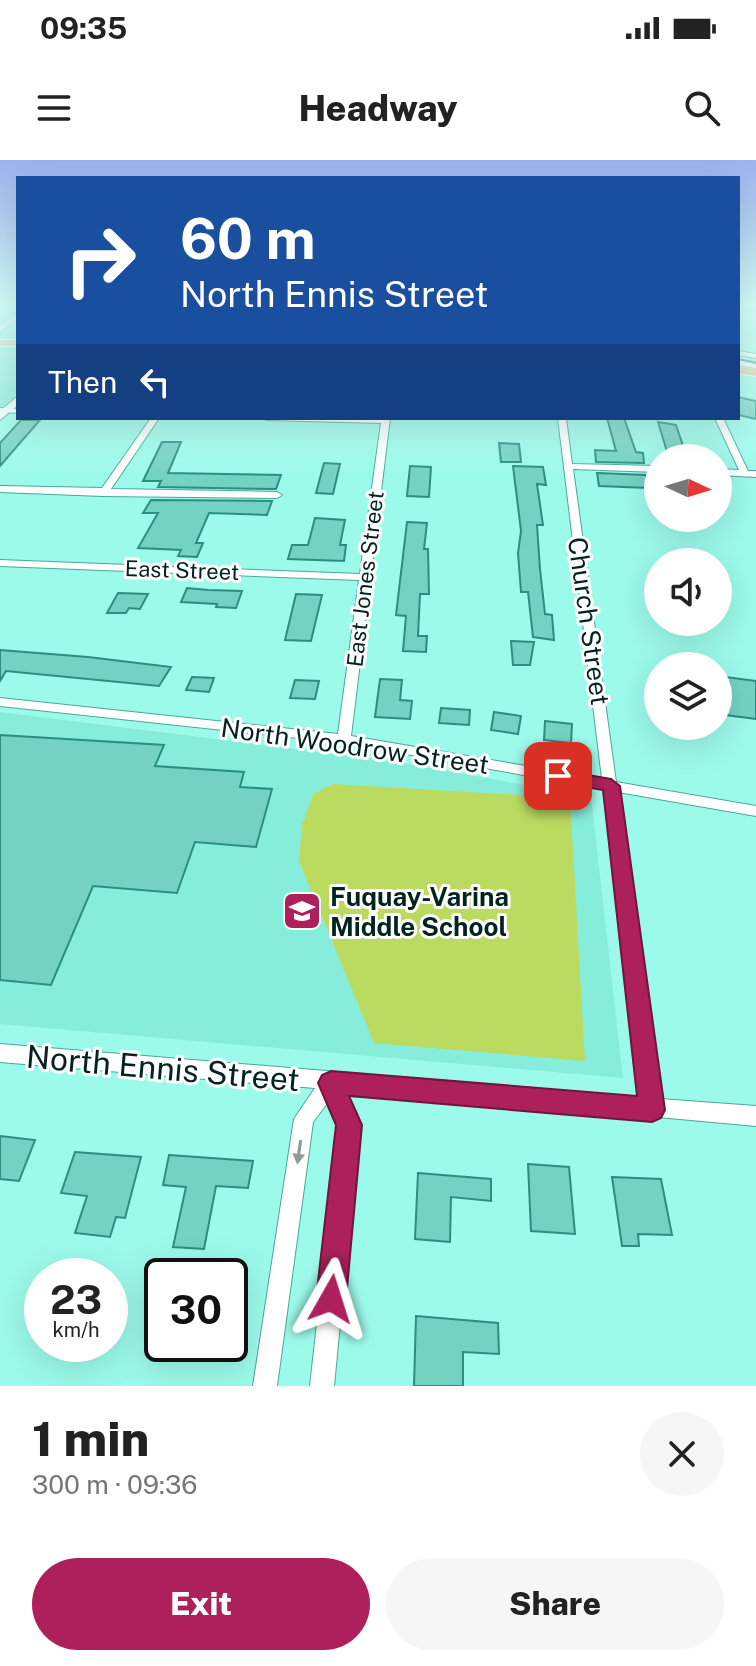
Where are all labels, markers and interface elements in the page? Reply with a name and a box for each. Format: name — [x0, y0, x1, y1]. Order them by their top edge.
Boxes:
text: 09:35 — [40, 10, 127, 46]
icon: menu — [32, 86, 76, 130]
icon: search — [680, 86, 724, 130]
text: Headway — [298, 87, 458, 129]
text: 60 m — [180, 206, 316, 272]
icon: right — [48, 208, 152, 312]
text: North Ennis Street — [180, 273, 489, 315]
icon: left — [133, 360, 177, 404]
text: Then — [48, 364, 117, 400]
north arrow — [644, 444, 732, 532]
map controls — [644, 444, 732, 740]
street label: East Jones Street — [341, 490, 389, 668]
street label: Church Street — [562, 535, 616, 707]
button: sound — [644, 548, 732, 636]
street label: East Street — [124, 555, 240, 585]
button: layers — [644, 652, 732, 740]
street label: North Woodrow Street — [219, 712, 491, 780]
pin — [524, 742, 592, 810]
icon: arrive — [536, 754, 580, 798]
place label: Fuquay-Varina Middle School — [330, 881, 509, 942]
school or university icon: Fuquay-Varina Middle School — [281, 890, 323, 932]
street label: North Ennis Street — [25, 1038, 301, 1098]
one-way arrow — [292, 1140, 305, 1165]
position arrow — [289, 1257, 373, 1341]
speed limit sign: 30 — [144, 1258, 248, 1362]
text: 23 — [50, 1276, 102, 1323]
text: km/h — [52, 1318, 100, 1342]
text: 1 min — [32, 1410, 149, 1467]
button: close — [640, 1412, 724, 1496]
text: 300 m · 09:36 — [32, 1469, 197, 1500]
button: Exit — [32, 1558, 370, 1650]
button: Share — [386, 1558, 724, 1650]

